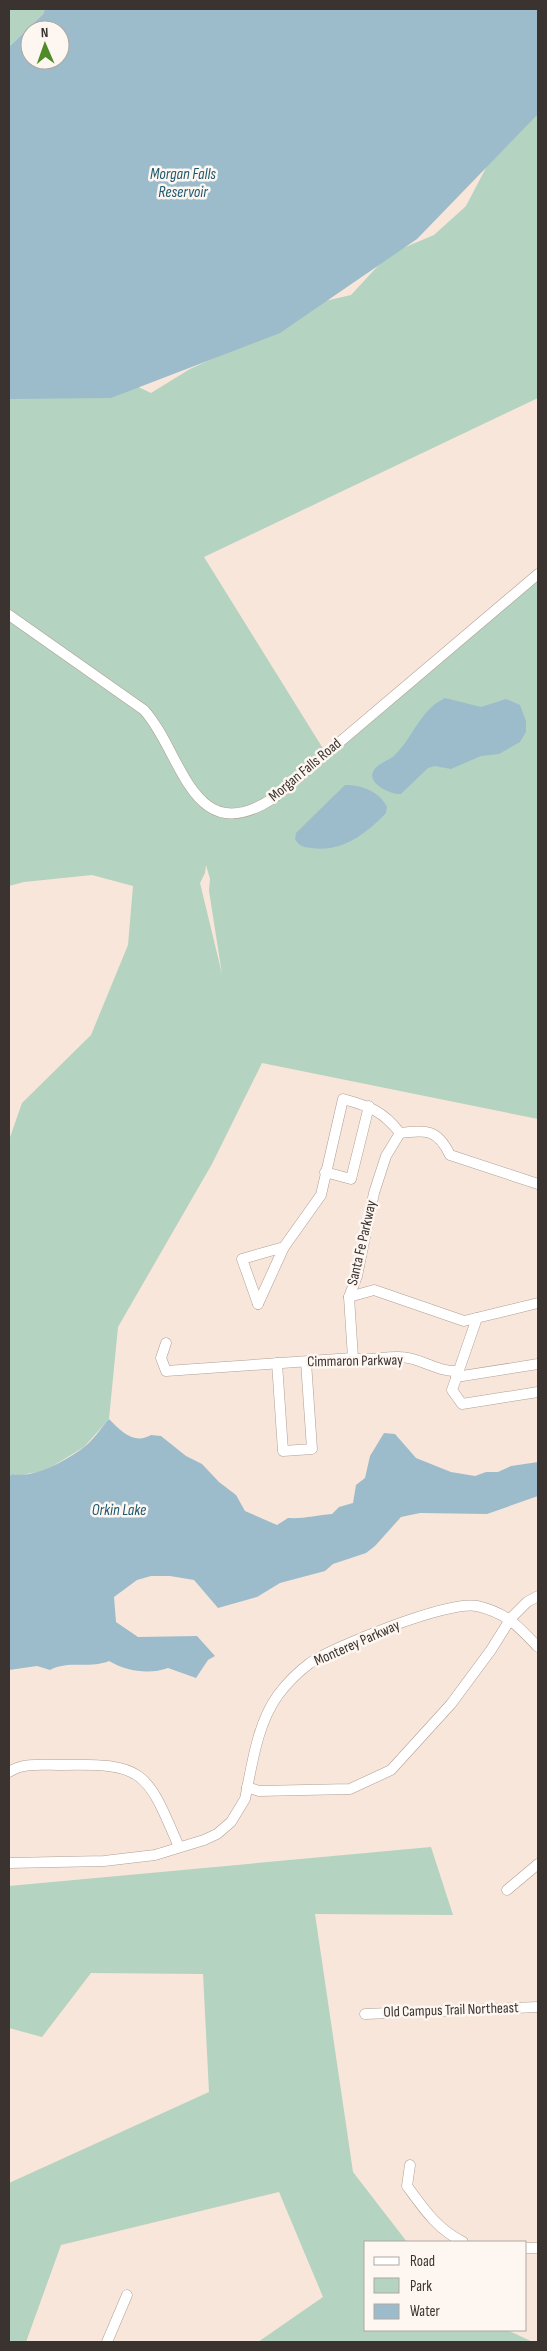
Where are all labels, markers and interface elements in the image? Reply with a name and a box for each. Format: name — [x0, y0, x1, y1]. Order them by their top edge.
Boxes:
north arrow — [20, 20, 70, 70]
text: N — [41, 24, 49, 41]
water label: Morgan Falls Reservoir — [150, 165, 216, 202]
street label: Morgan Falls Road — [265, 734, 345, 806]
street label: Santa Fe Parkway — [343, 1198, 381, 1287]
street label: Cimmaron Parkway — [307, 1351, 403, 1371]
water label: Orkin Lake — [92, 1501, 146, 1520]
street label: Monterey Parkway — [311, 1616, 403, 1670]
street label: Old Campus Trail Northeast — [383, 1998, 519, 2022]
legend — [364, 2241, 527, 2331]
text: Road — [410, 2252, 435, 2271]
text: Park — [410, 2277, 432, 2296]
text: Water — [410, 2302, 441, 2321]

